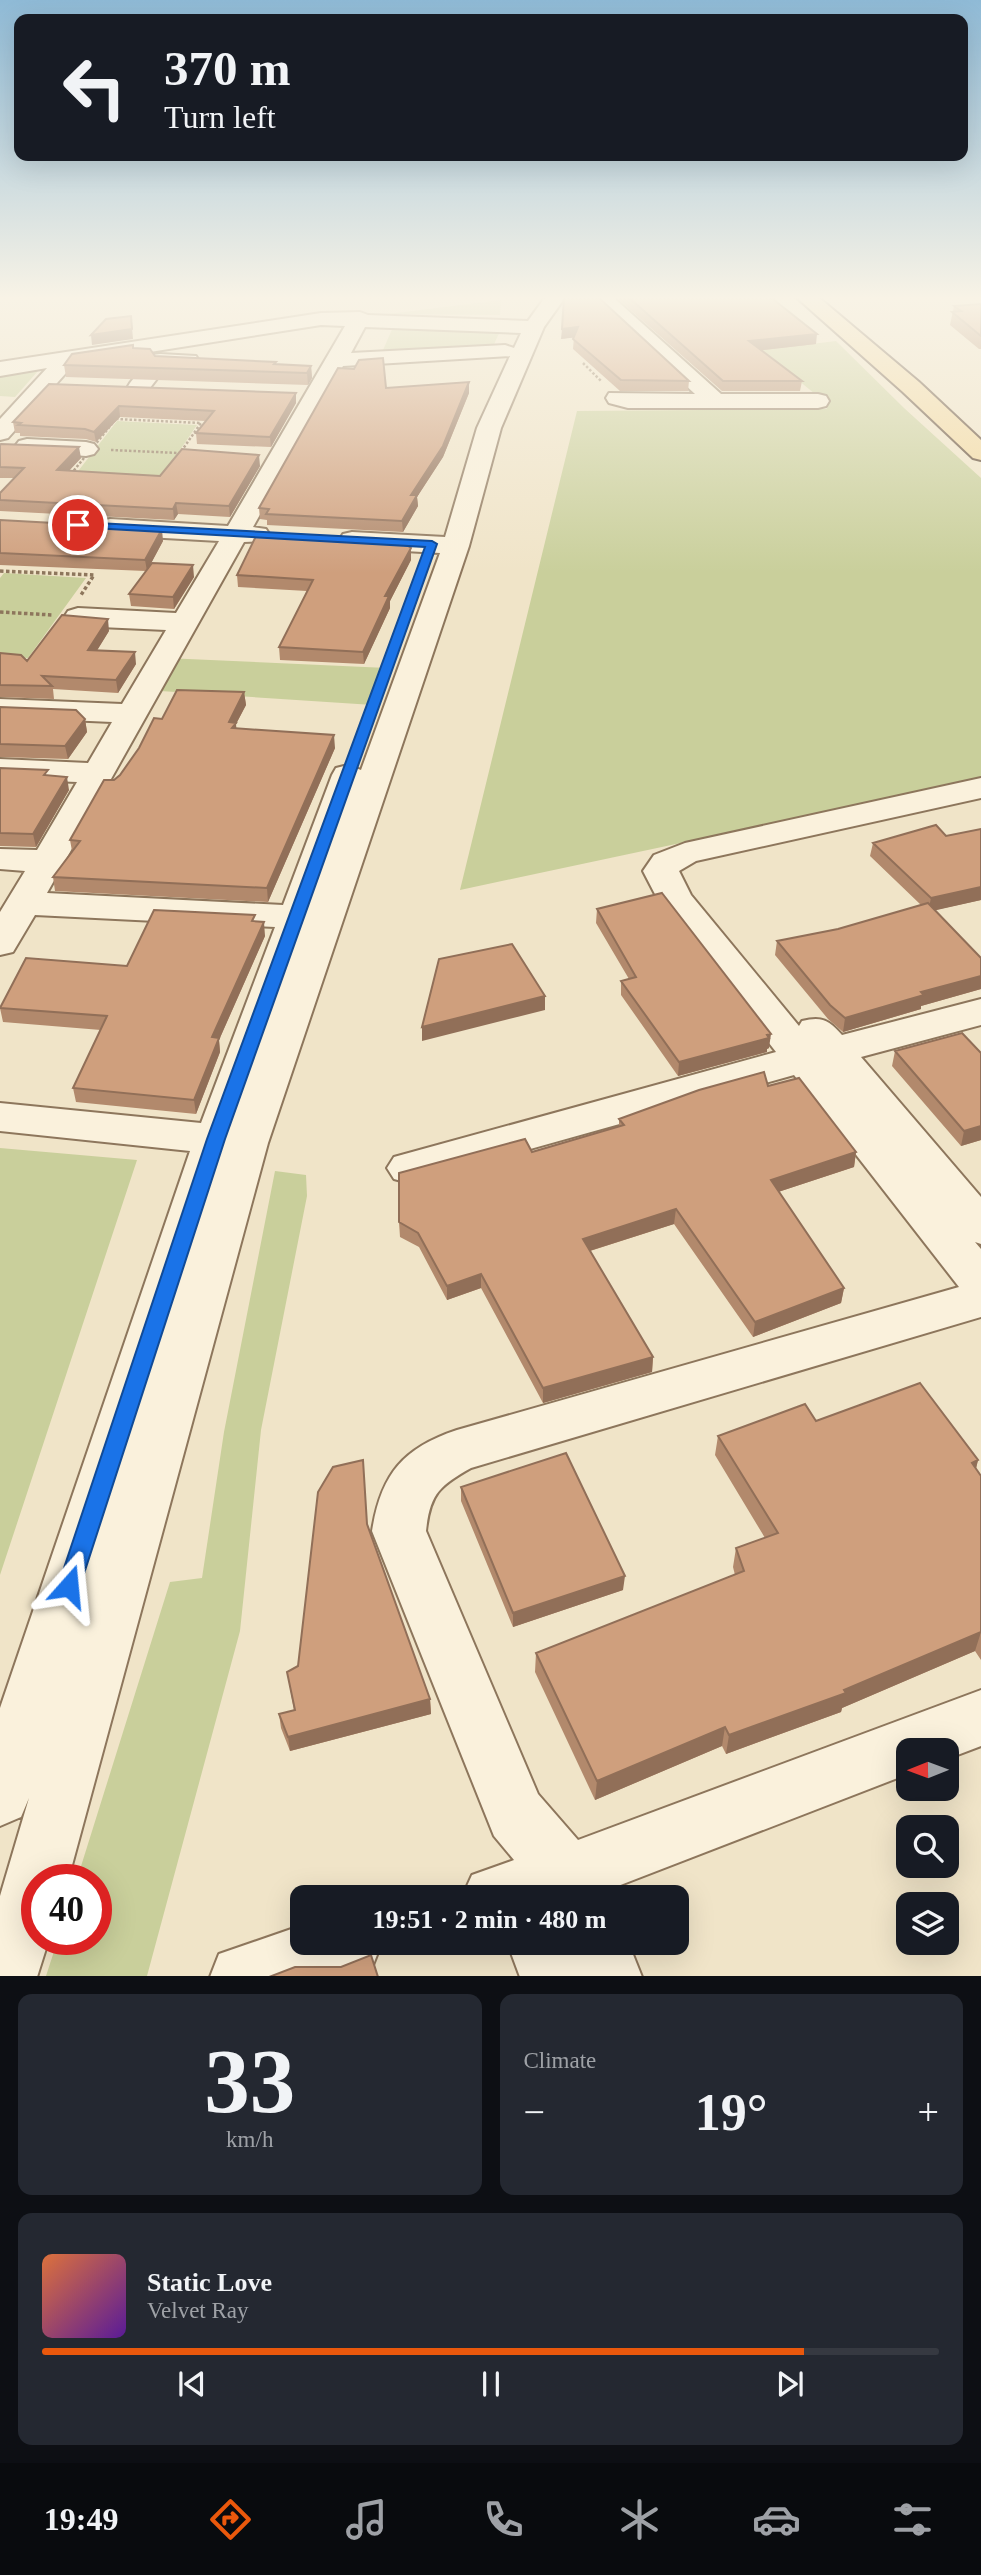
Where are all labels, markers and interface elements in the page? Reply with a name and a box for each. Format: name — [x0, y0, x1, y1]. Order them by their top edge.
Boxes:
text: 370 m — [164, 41, 291, 96]
icon: left — [49, 42, 140, 133]
text: Turn left — [164, 99, 276, 135]
pin — [48, 495, 108, 555]
icon: arrive — [59, 506, 97, 544]
position arrow — [32, 1549, 106, 1623]
north arrow — [896, 1738, 959, 1801]
map controls — [896, 1738, 959, 1955]
button: search — [896, 1815, 959, 1878]
speed limit sign: 40 — [21, 1864, 112, 1955]
button: layers — [896, 1892, 959, 1955]
text: 19:51 · 2 min · 480 m — [373, 1905, 607, 1934]
text: 33 — [204, 2031, 295, 2132]
text: Climate — [524, 2048, 596, 2073]
text: 19° — [695, 2084, 768, 2141]
text: − — [524, 2091, 545, 2133]
text: + — [918, 2091, 939, 2133]
text: km/h — [226, 2127, 273, 2152]
text: Static Love — [147, 2268, 272, 2297]
text: Velvet Ray — [147, 2298, 249, 2323]
icon: previous — [173, 2365, 211, 2403]
icon: pause — [472, 2365, 510, 2403]
icon: next — [771, 2365, 809, 2403]
icon: directions — [206, 2495, 255, 2544]
icon: music — [342, 2495, 391, 2544]
icon: phone — [479, 2495, 528, 2544]
icon: climate — [615, 2495, 664, 2544]
icon: car — [752, 2495, 801, 2544]
icon: filters — [888, 2495, 937, 2544]
text: 19:49 — [44, 2501, 118, 2537]

